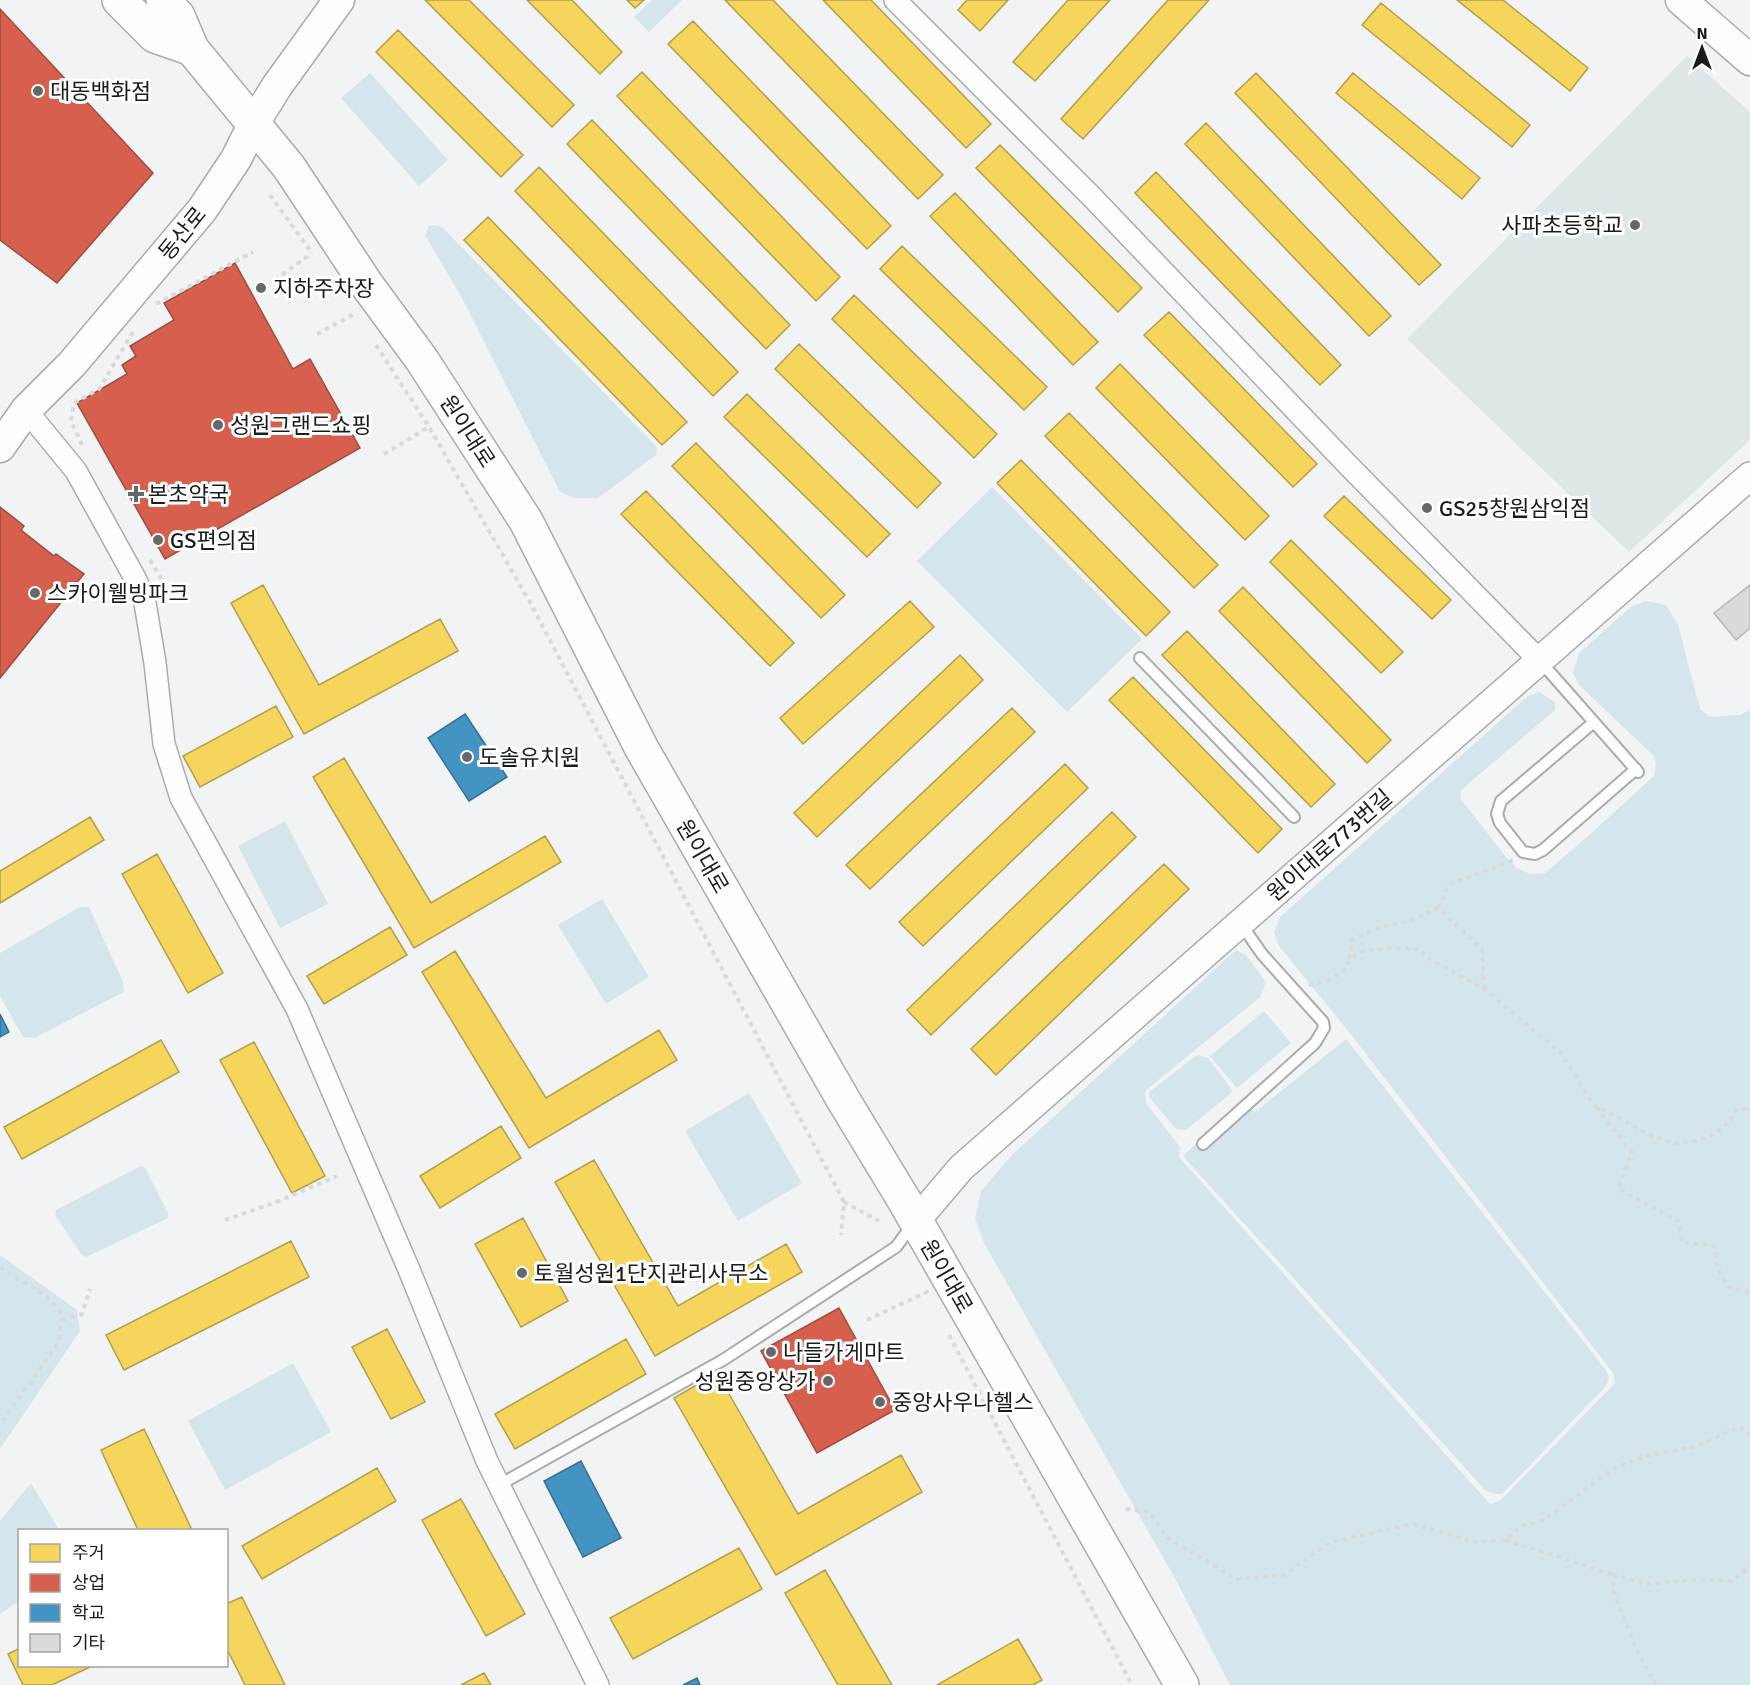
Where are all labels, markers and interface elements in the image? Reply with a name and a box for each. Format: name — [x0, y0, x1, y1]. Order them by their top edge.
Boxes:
north arrow — [1672, 18, 1732, 78]
text: N — [1696, 24, 1708, 44]
place label: 대동백화점 — [50, 78, 151, 105]
marker: 대동백화점 — [31, 84, 45, 98]
street label: 동산로 — [153, 201, 212, 265]
place label: 사파초등학교 — [1502, 212, 1623, 239]
marker: 사파초등학교 — [1628, 218, 1642, 232]
place label: 지하주차장 — [273, 275, 374, 302]
marker: 지하주차장 — [254, 281, 268, 295]
street label: 원이대로 — [434, 390, 501, 473]
place label: 성원그랜드쇼핑 — [230, 412, 372, 439]
marker: 성원그랜드쇼핑 — [211, 418, 225, 432]
place label: 본초약국 — [148, 481, 229, 508]
marker: 본초약국 — [129, 487, 143, 501]
place label: GS25창원삼익점 — [1439, 495, 1590, 522]
marker: GS25창원삼익점 — [1420, 501, 1434, 515]
place label: GS편의점 — [170, 527, 257, 554]
marker: GS편의점 — [151, 533, 165, 547]
place label: 스카이웰빙파크 — [47, 580, 189, 607]
marker: 스카이웰빙파크 — [28, 586, 42, 600]
place label: 도솔유치원 — [479, 744, 580, 771]
marker: 도솔유치원 — [460, 750, 474, 764]
street label: 원이대로773번길 — [1261, 784, 1397, 907]
street label: 원이대로 — [671, 814, 735, 898]
street label: 원이대로 — [915, 1234, 979, 1318]
place label: 토월성원1단지관리사무소 — [534, 1260, 769, 1287]
marker: 토월성원1단지관리사무소 — [515, 1266, 529, 1280]
place label: 나들가게마트 — [783, 1339, 904, 1366]
marker: 나들가게마트 — [764, 1345, 778, 1359]
place label: 성원중앙상가 — [695, 1368, 816, 1395]
marker: 성원중앙상가 — [821, 1374, 835, 1388]
place label: 중앙사우나헬스 — [892, 1389, 1034, 1416]
marker: 중앙사우나헬스 — [873, 1395, 887, 1409]
legend — [18, 1529, 228, 1667]
text: 주거 — [72, 1542, 105, 1564]
text: 상업 — [72, 1572, 105, 1594]
text: 학교 — [72, 1602, 105, 1624]
text: 기타 — [72, 1632, 106, 1654]

